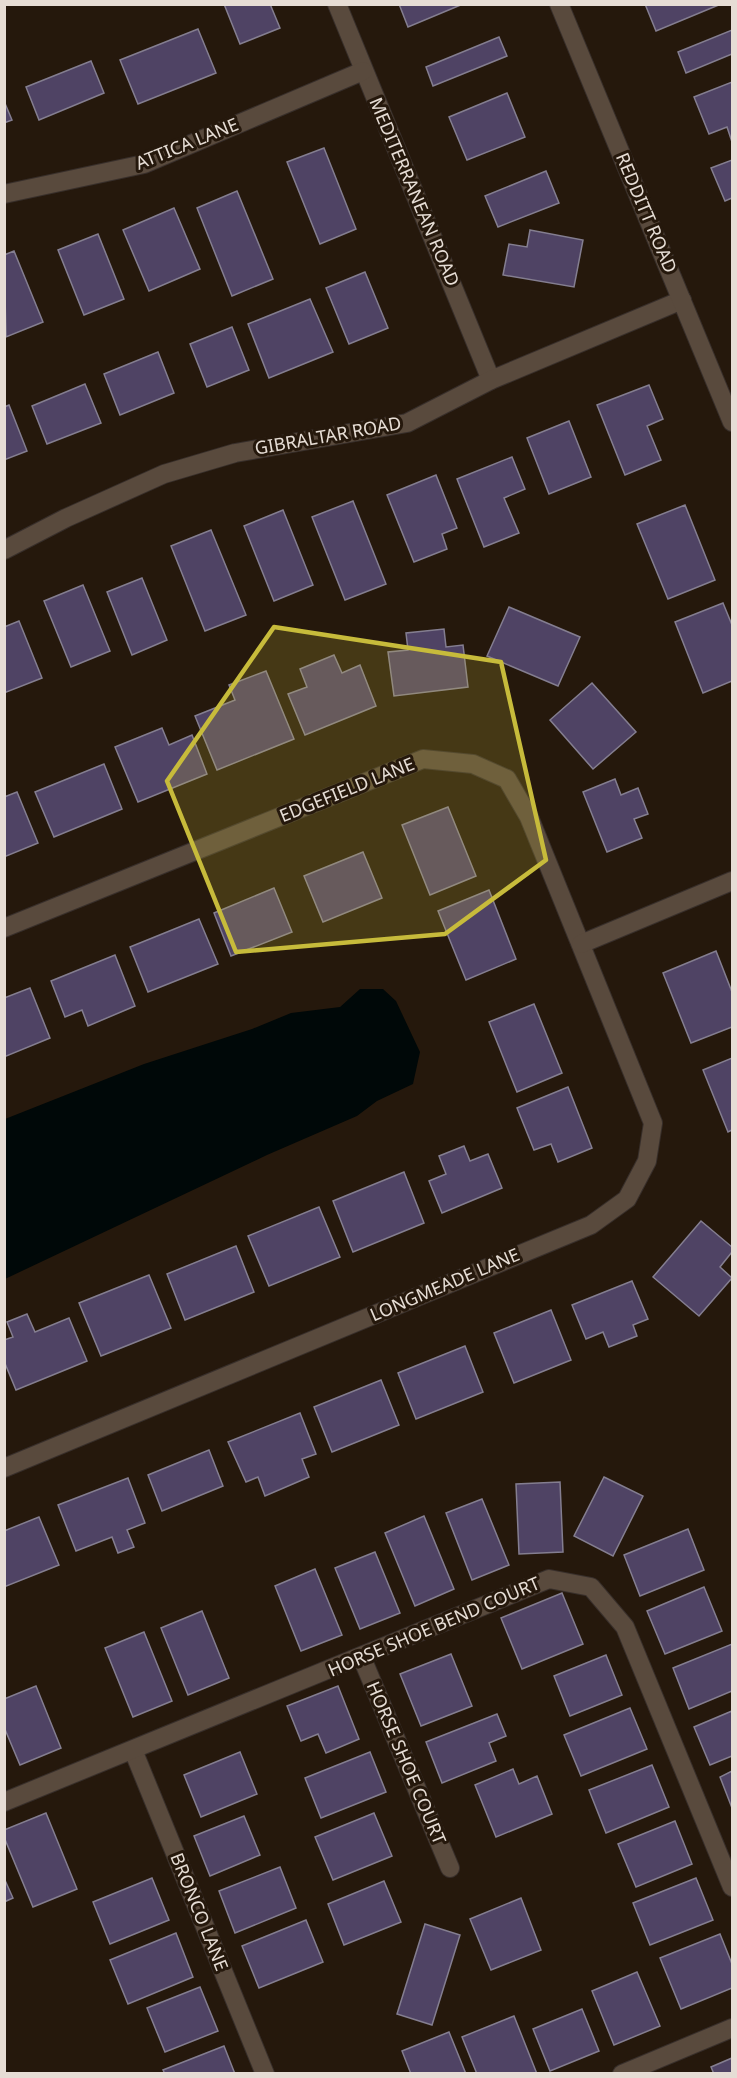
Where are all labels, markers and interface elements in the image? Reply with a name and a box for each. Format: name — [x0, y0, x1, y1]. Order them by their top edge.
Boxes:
street label: MEDITERRANEAN ROAD — [364, 94, 466, 290]
street label: ATTICA LANE — [132, 112, 242, 175]
street label: REDDITT ROAD — [611, 149, 683, 276]
street label: GIBRALTAR ROAD — [253, 410, 403, 460]
street label: EDGEFIELD LANE — [276, 751, 418, 827]
street label: LONGMEADE LANE — [366, 1242, 523, 1326]
street label: HORSE SHOE BEND COURT — [324, 1571, 543, 1682]
street label: HORSE SHOE COURT — [362, 1678, 452, 1848]
street label: BRONCO LANE — [165, 1849, 234, 1974]

